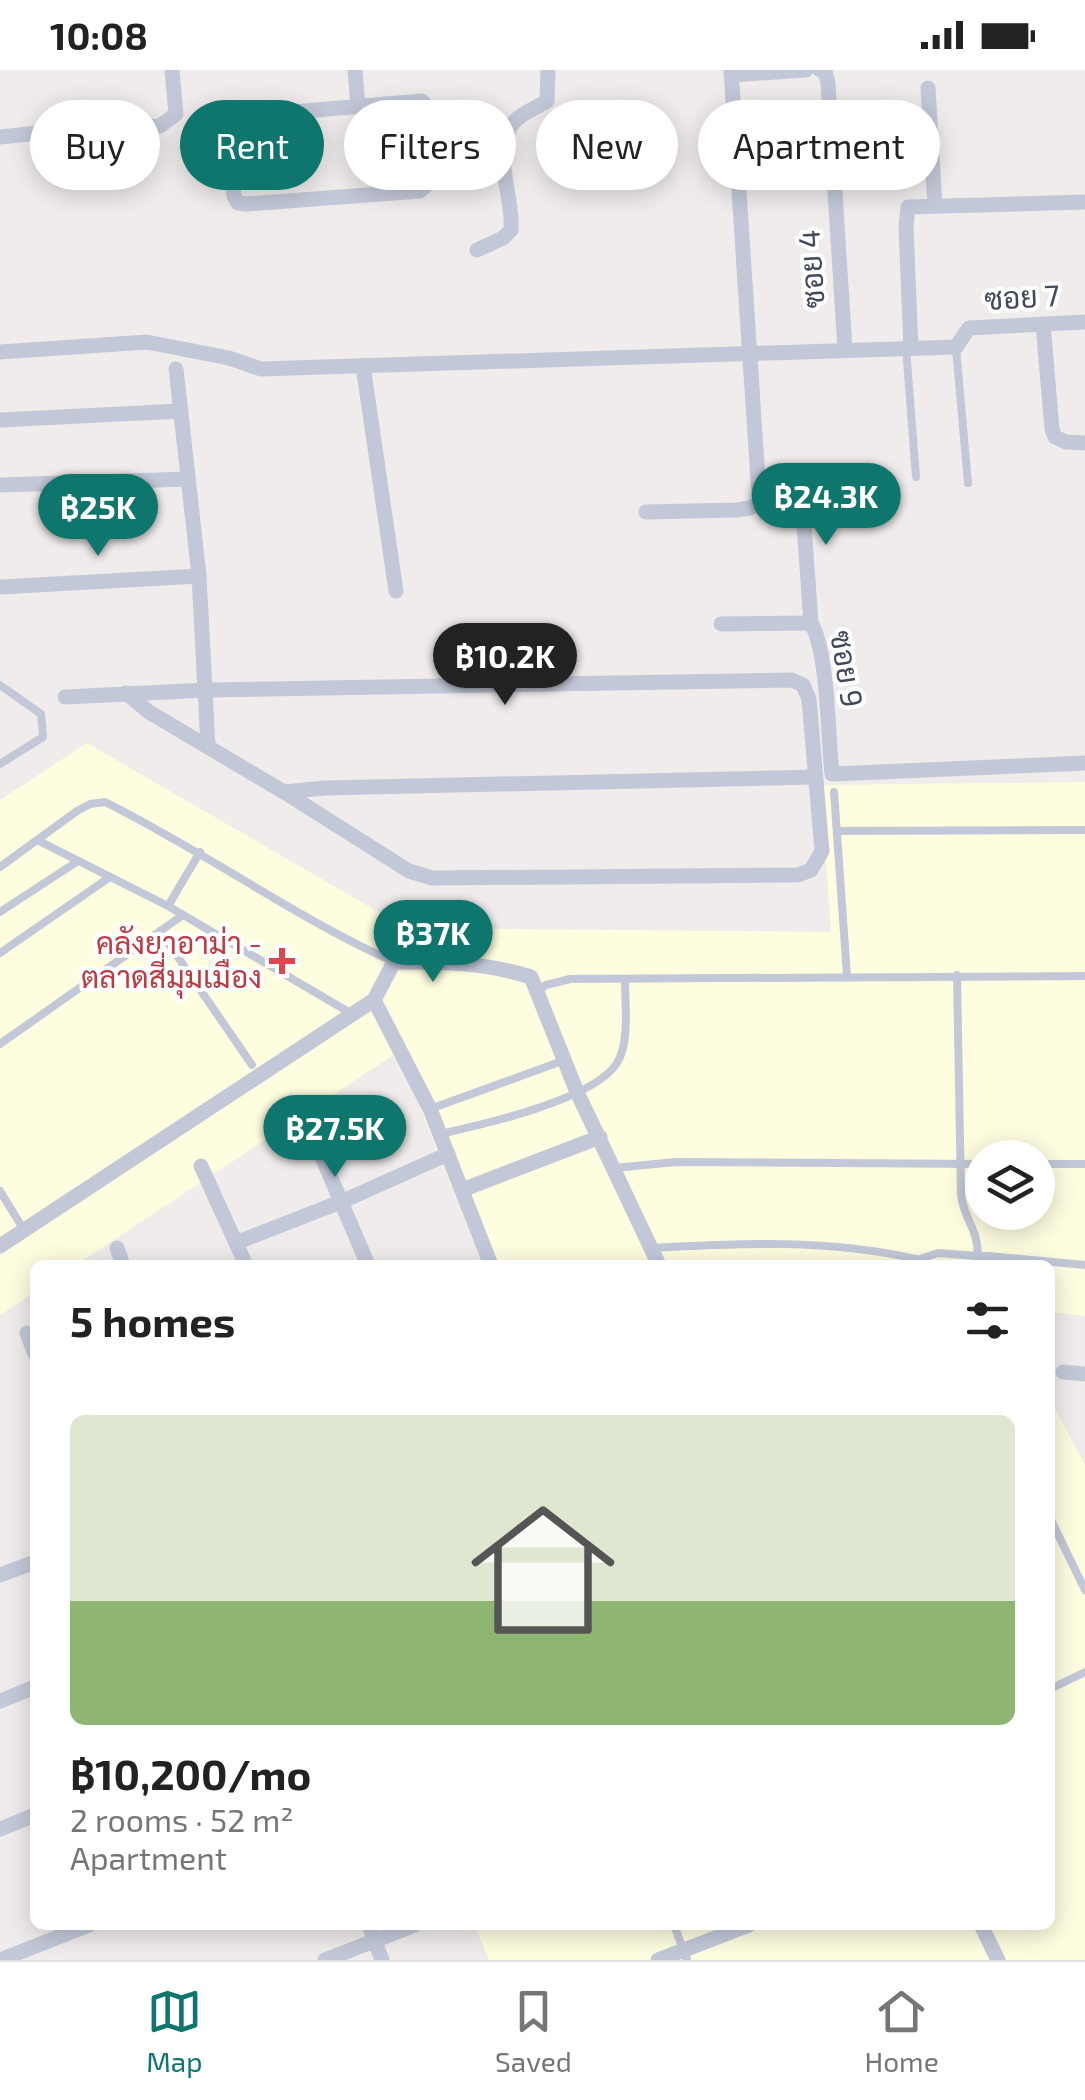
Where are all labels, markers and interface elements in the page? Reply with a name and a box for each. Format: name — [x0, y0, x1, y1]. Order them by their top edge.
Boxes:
text: 10:08 — [50, 12, 148, 58]
chip: Buy — [30, 100, 160, 190]
chip: Rent — [180, 100, 324, 190]
chip: Filters — [344, 100, 516, 190]
chip: New — [536, 100, 678, 190]
chip: Apartment — [698, 100, 940, 190]
street label: ซอย 4 — [789, 229, 831, 309]
street label: ซอย 7 — [983, 276, 1060, 316]
pin: ฿24.3K — [745, 463, 907, 548]
pin: ฿25K — [39, 474, 157, 559]
text: ฿24.3K — [774, 476, 878, 514]
text: ฿25K — [60, 487, 136, 525]
pin: ฿10.2K — [424, 623, 586, 708]
street label: ซอย 9 — [824, 628, 872, 710]
text: ฿10.2K — [455, 636, 555, 674]
pin: ฿37K — [374, 900, 492, 985]
text: ฿37K — [396, 913, 470, 951]
place label: คลังยาอาม่า - ตลาดสี่มุมเมือง — [81, 924, 262, 999]
marker: คลังยาอาม่า - ตลาดสี่มุมเมือง — [271, 950, 293, 972]
pin: ฿27.5K — [254, 1095, 416, 1180]
text: ฿27.5K — [285, 1108, 385, 1146]
map controls — [965, 1140, 1055, 1230]
button: layers — [965, 1140, 1055, 1230]
icon: filters — [960, 1293, 1015, 1348]
text: 5 homes — [70, 1295, 235, 1345]
icon: home — [453, 1480, 633, 1660]
text: ฿10,200/mo — [70, 1748, 311, 1798]
text: 2 rooms · 52 m² — [70, 1800, 294, 1838]
text: Apartment — [70, 1838, 227, 1876]
tab: Map — [146, 1984, 202, 2078]
tab: Saved — [495, 1984, 572, 2078]
tab: Home — [865, 1984, 939, 2078]

